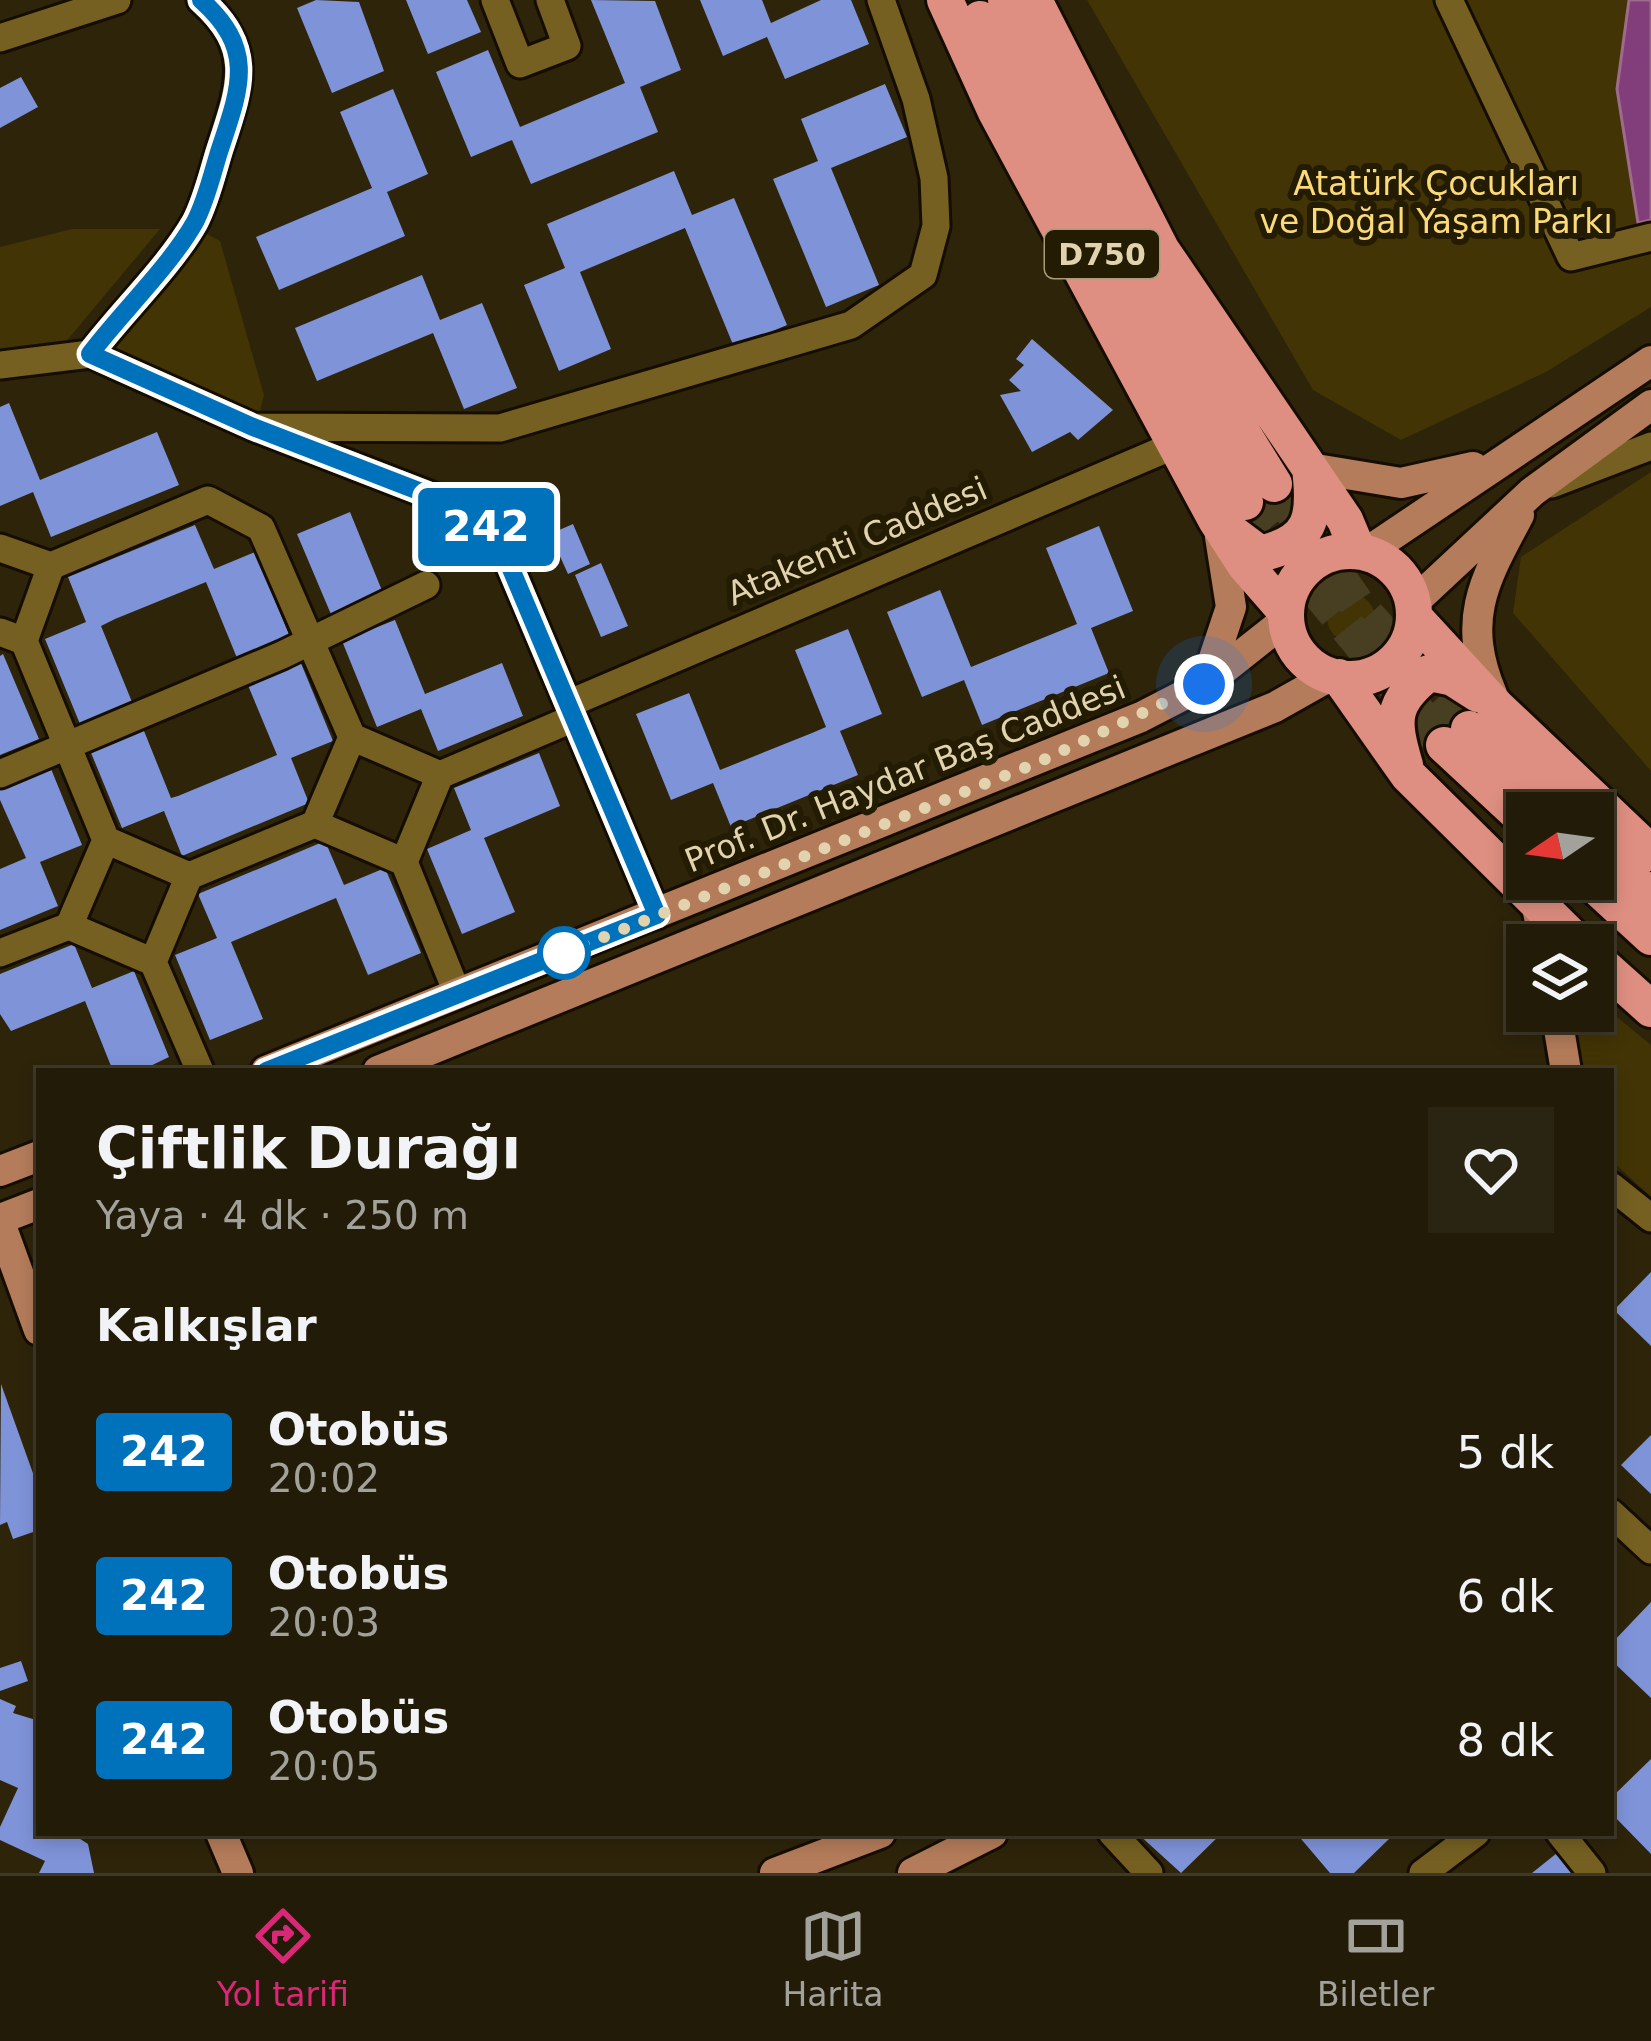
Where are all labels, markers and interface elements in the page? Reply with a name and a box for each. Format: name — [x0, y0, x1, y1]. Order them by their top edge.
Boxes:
park label: Atatürk Çocukları ve Doğal Yaşam Parkı — [1259, 164, 1613, 241]
road number: D750 — [1045, 230, 1159, 278]
street label: Atakenti Caddesi — [721, 469, 993, 613]
line badge: 242 — [417, 488, 555, 566]
text: 242 — [442, 502, 530, 551]
your location — [1174, 654, 1234, 714]
street label: Prof. Dr. Haydar Baş Caddesi — [679, 668, 1131, 880]
north arrow — [1506, 792, 1614, 900]
map controls — [1506, 792, 1614, 1032]
button: layers — [1506, 924, 1614, 1032]
unlabelled marker — [539, 928, 589, 978]
button: heart — [1428, 1107, 1554, 1233]
text: Çiftlik Durağı — [96, 1115, 521, 1181]
text: Yaya · 4 dk · 250 m — [96, 1193, 469, 1238]
text: Kalkışlar — [96, 1299, 317, 1352]
text: Otobüs — [268, 1403, 449, 1456]
text: 5 dk — [1456, 1426, 1554, 1479]
text: 242 — [120, 1427, 208, 1476]
text: 20:02 — [268, 1456, 380, 1501]
text: Otobüs — [268, 1547, 449, 1600]
text: 6 dk — [1456, 1570, 1554, 1623]
text: 242 — [120, 1571, 208, 1620]
text: 20:03 — [268, 1600, 380, 1645]
text: Otobüs — [268, 1691, 449, 1744]
text: 8 dk — [1456, 1714, 1554, 1767]
text: 242 — [120, 1715, 208, 1764]
text: 20:05 — [268, 1744, 380, 1789]
tab: Yol tarifi — [217, 1903, 349, 2014]
tab: Harita — [783, 1903, 883, 2014]
tab: Biletler — [1317, 1903, 1434, 2014]

